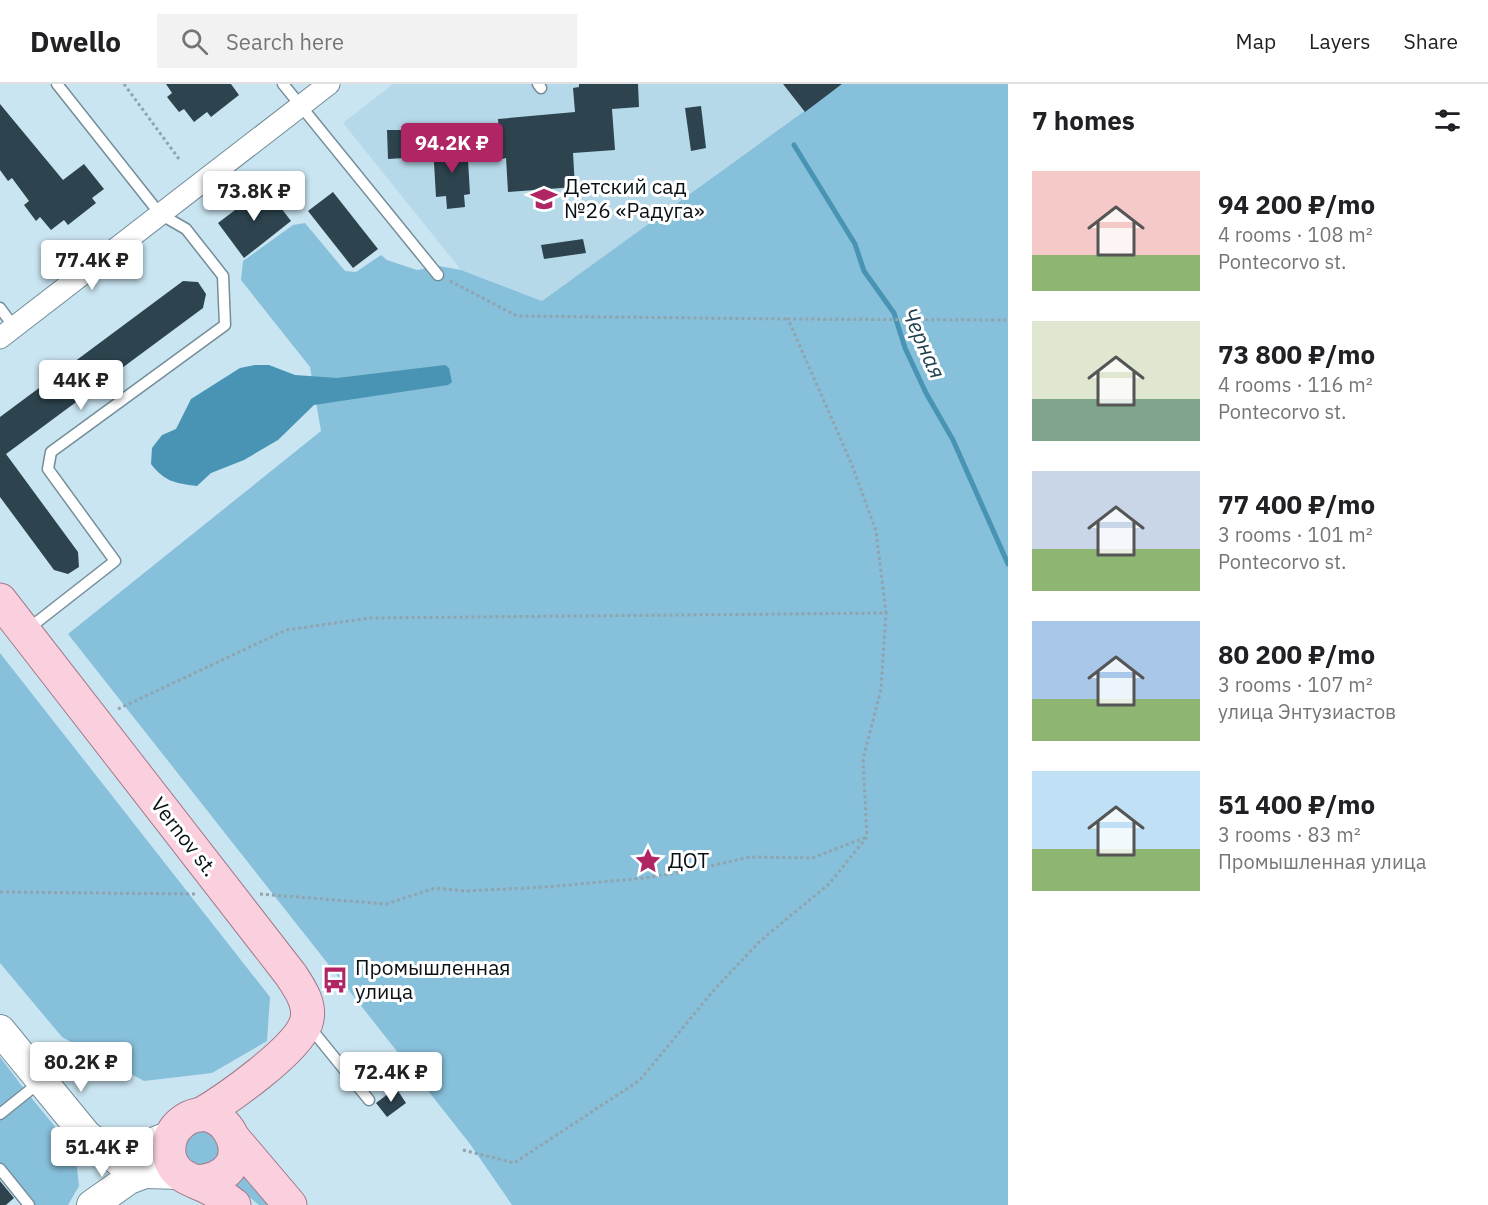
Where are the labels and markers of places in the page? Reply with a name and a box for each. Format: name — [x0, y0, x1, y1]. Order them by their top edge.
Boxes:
pin: 94.2K ₽ — [397, 123, 507, 174]
pin: 73.8K ₽ — [199, 171, 309, 222]
place label: Детский сад №26 «Радуга» — [564, 172, 705, 224]
school or university icon: Детский сад №26 «Радуга» — [529, 184, 559, 214]
pin: 77.4K ₽ — [37, 240, 147, 291]
pin: 44K ₽ — [39, 360, 123, 411]
place icon: ДОТ — [633, 846, 663, 876]
place label: ДОТ — [668, 846, 709, 874]
place label: Промышленная улица — [355, 953, 511, 1005]
bus stop icon: Промышленная улица — [320, 965, 350, 995]
pin: 80.2K ₽ — [26, 1042, 136, 1093]
pin: 72.4K ₽ — [336, 1052, 446, 1103]
pin: 51.4K ₽ — [47, 1127, 157, 1178]

